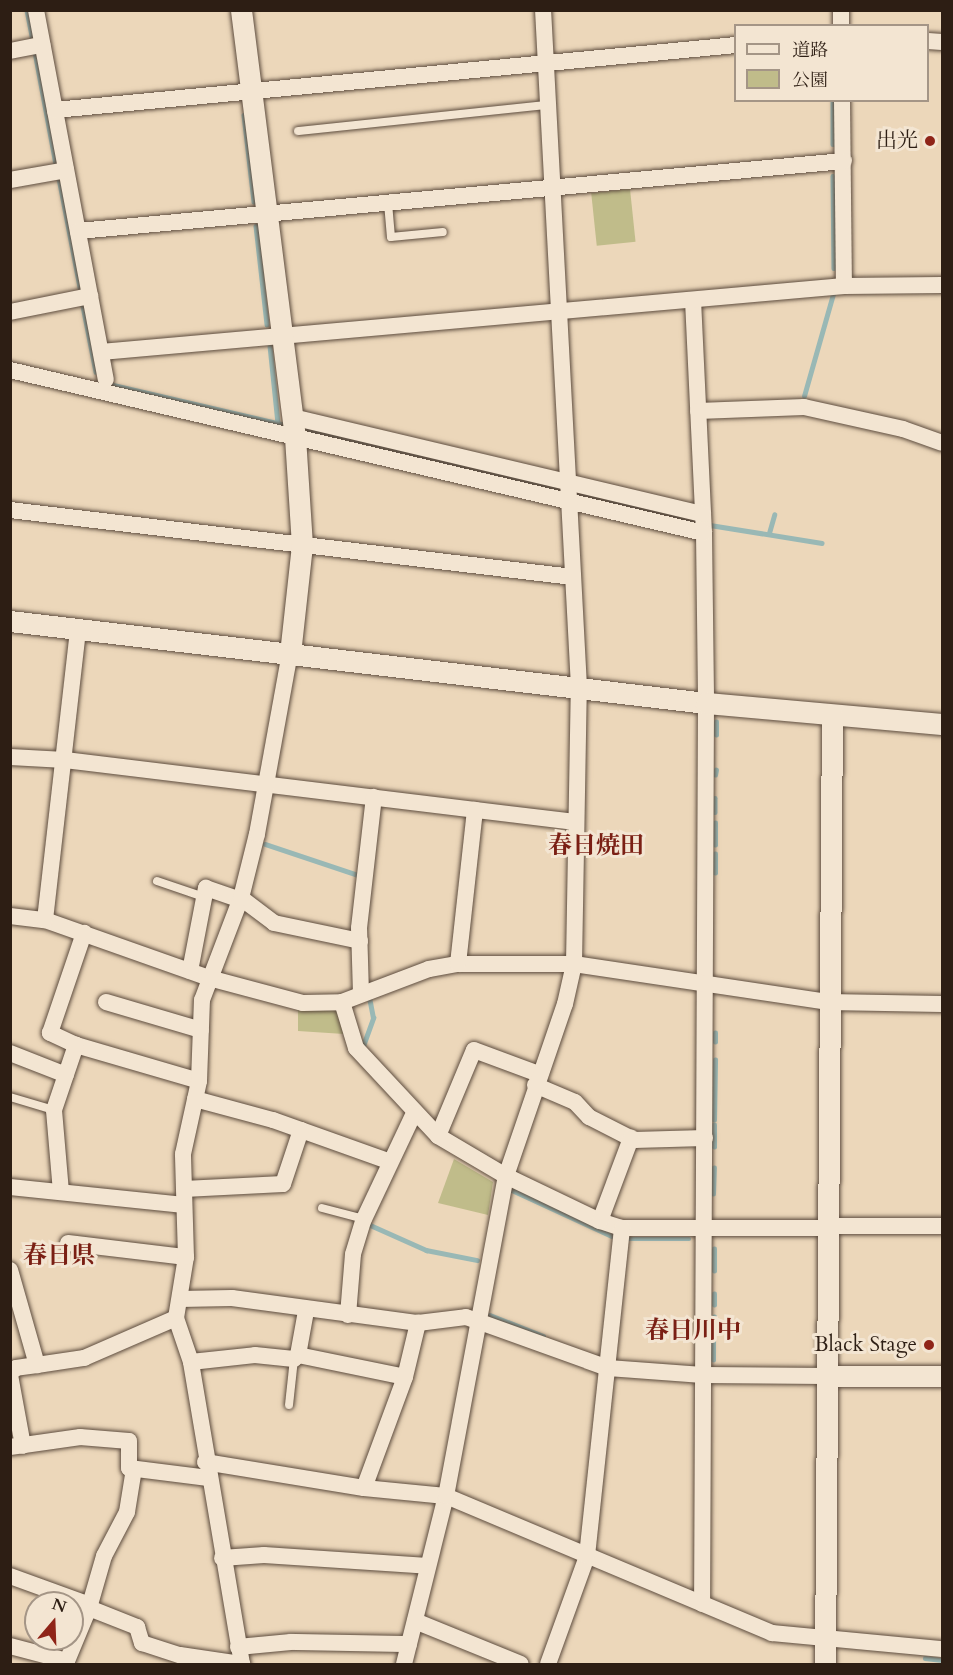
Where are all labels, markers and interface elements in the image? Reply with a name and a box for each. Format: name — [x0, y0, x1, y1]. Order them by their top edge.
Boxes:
legend — [734, 24, 929, 102]
text: 道路 — [792, 38, 828, 63]
text: 公園 — [792, 68, 828, 93]
place label: 出光 — [876, 128, 918, 154]
marker: 出光 — [923, 134, 937, 148]
district label: 春日焼田 — [548, 832, 644, 860]
district label: 春日県 — [23, 1242, 95, 1270]
district label: 春日川中 — [645, 1317, 741, 1345]
place label: Black Stage — [814, 1332, 917, 1358]
marker: Black Stage — [922, 1338, 936, 1352]
north arrow — [24, 1591, 84, 1651]
text: N — [49, 1593, 69, 1619]

